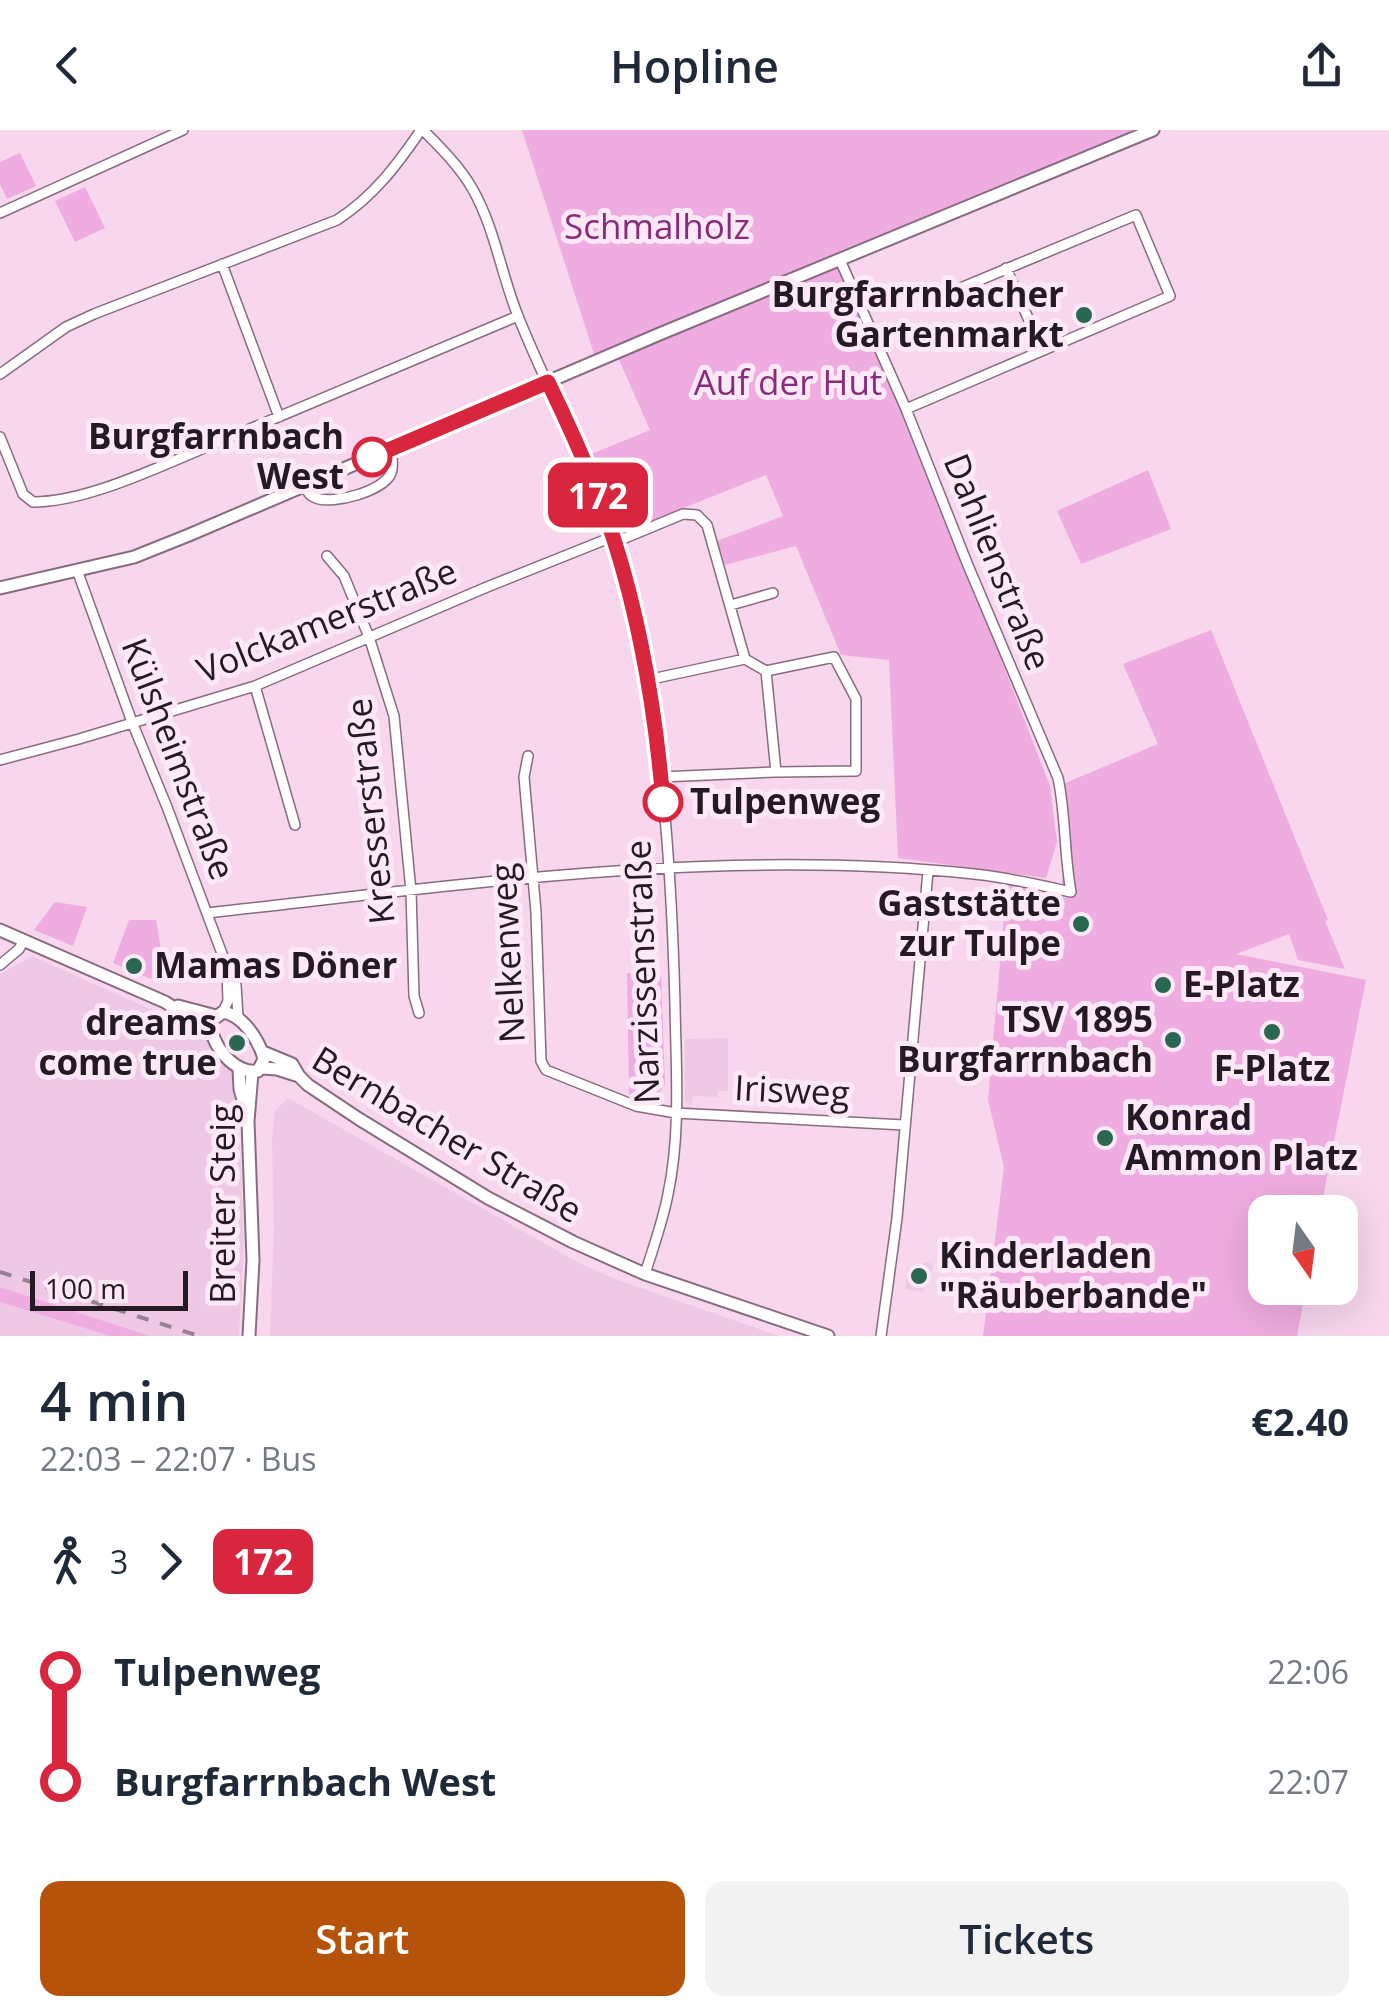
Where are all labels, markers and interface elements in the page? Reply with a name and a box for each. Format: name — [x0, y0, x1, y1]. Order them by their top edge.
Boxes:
text: Hopline — [610, 35, 779, 96]
icon: back — [40, 38, 95, 93]
icon: share — [1294, 38, 1349, 93]
park label: Schmalholz — [564, 202, 750, 249]
place label: Burgfarrnbacher Gartenmarkt — [771, 270, 1064, 357]
marker: Burgfarrnbacher Gartenmarkt — [1073, 304, 1095, 326]
park label: Auf der Hut — [694, 358, 882, 405]
place label: Burgfarrnbach West — [88, 412, 344, 499]
marker: Burgfarrnbach West — [353, 438, 391, 476]
street label: Dahlienstraße — [934, 446, 1063, 677]
line badge: 172 — [540, 462, 656, 528]
text: 172 — [568, 472, 628, 519]
street label: Volckamerstraße — [190, 546, 463, 693]
street label: Külsheimstraße — [112, 631, 247, 886]
street label: Kresserstraße — [334, 696, 405, 927]
place label: Tulpenweg — [690, 777, 880, 824]
marker: Tulpenweg — [644, 783, 682, 821]
street label: Narzissenstraße — [613, 839, 670, 1105]
street label: Nelkenweg — [478, 862, 535, 1044]
place label: Gaststätte zur Tulpe — [877, 879, 1061, 966]
marker: Gaststätte zur Tulpe — [1070, 913, 1092, 935]
place label: Mamas Döner — [154, 941, 397, 988]
marker: Mamas Döner — [123, 955, 145, 977]
place label: E-Platz — [1183, 960, 1300, 1007]
marker: E-Platz — [1152, 974, 1174, 996]
place label: TSV 1895 Burgfarrnbach — [897, 995, 1153, 1082]
place label: dreams come true — [38, 998, 217, 1085]
marker: F-Platz — [1261, 1021, 1283, 1043]
marker: TSV 1895 Burgfarrnbach — [1162, 1029, 1184, 1051]
marker: dreams come true — [226, 1032, 248, 1054]
street label: Bernbacher Straße — [304, 1035, 591, 1233]
place label: F-Platz — [1214, 1044, 1330, 1091]
street label: Irisweg — [733, 1063, 851, 1116]
place label: Konrad Ammon Platz — [1125, 1093, 1358, 1180]
street label: Breiter Steig — [198, 1104, 245, 1304]
marker: Konrad Ammon Platz — [1094, 1127, 1116, 1149]
north arrow — [1248, 1195, 1358, 1305]
map controls — [1248, 1195, 1358, 1305]
place label: Kinderladen "Räuberbande" — [939, 1231, 1207, 1318]
marker: Kinderladen "Räuberbande" — [908, 1265, 930, 1287]
scale bar — [30, 1266, 188, 1310]
text: 100 m — [45, 1269, 126, 1307]
text: 4 min — [40, 1362, 188, 1437]
text: €2.40 — [1251, 1395, 1349, 1447]
text: 22:03 – 22:07 · Bus — [40, 1437, 316, 1480]
icon: walk — [40, 1534, 95, 1589]
icon: forward — [143, 1534, 198, 1589]
text: 172 — [233, 1538, 293, 1585]
text: 3 — [110, 1540, 128, 1583]
text: Tulpenweg — [114, 1645, 321, 1697]
text: 22:06 — [1267, 1650, 1349, 1693]
text: Burgfarrnbach West — [114, 1755, 496, 1807]
text: 22:07 — [1267, 1760, 1349, 1803]
button: Start — [40, 1881, 685, 1996]
button: Tickets — [705, 1881, 1349, 1996]

